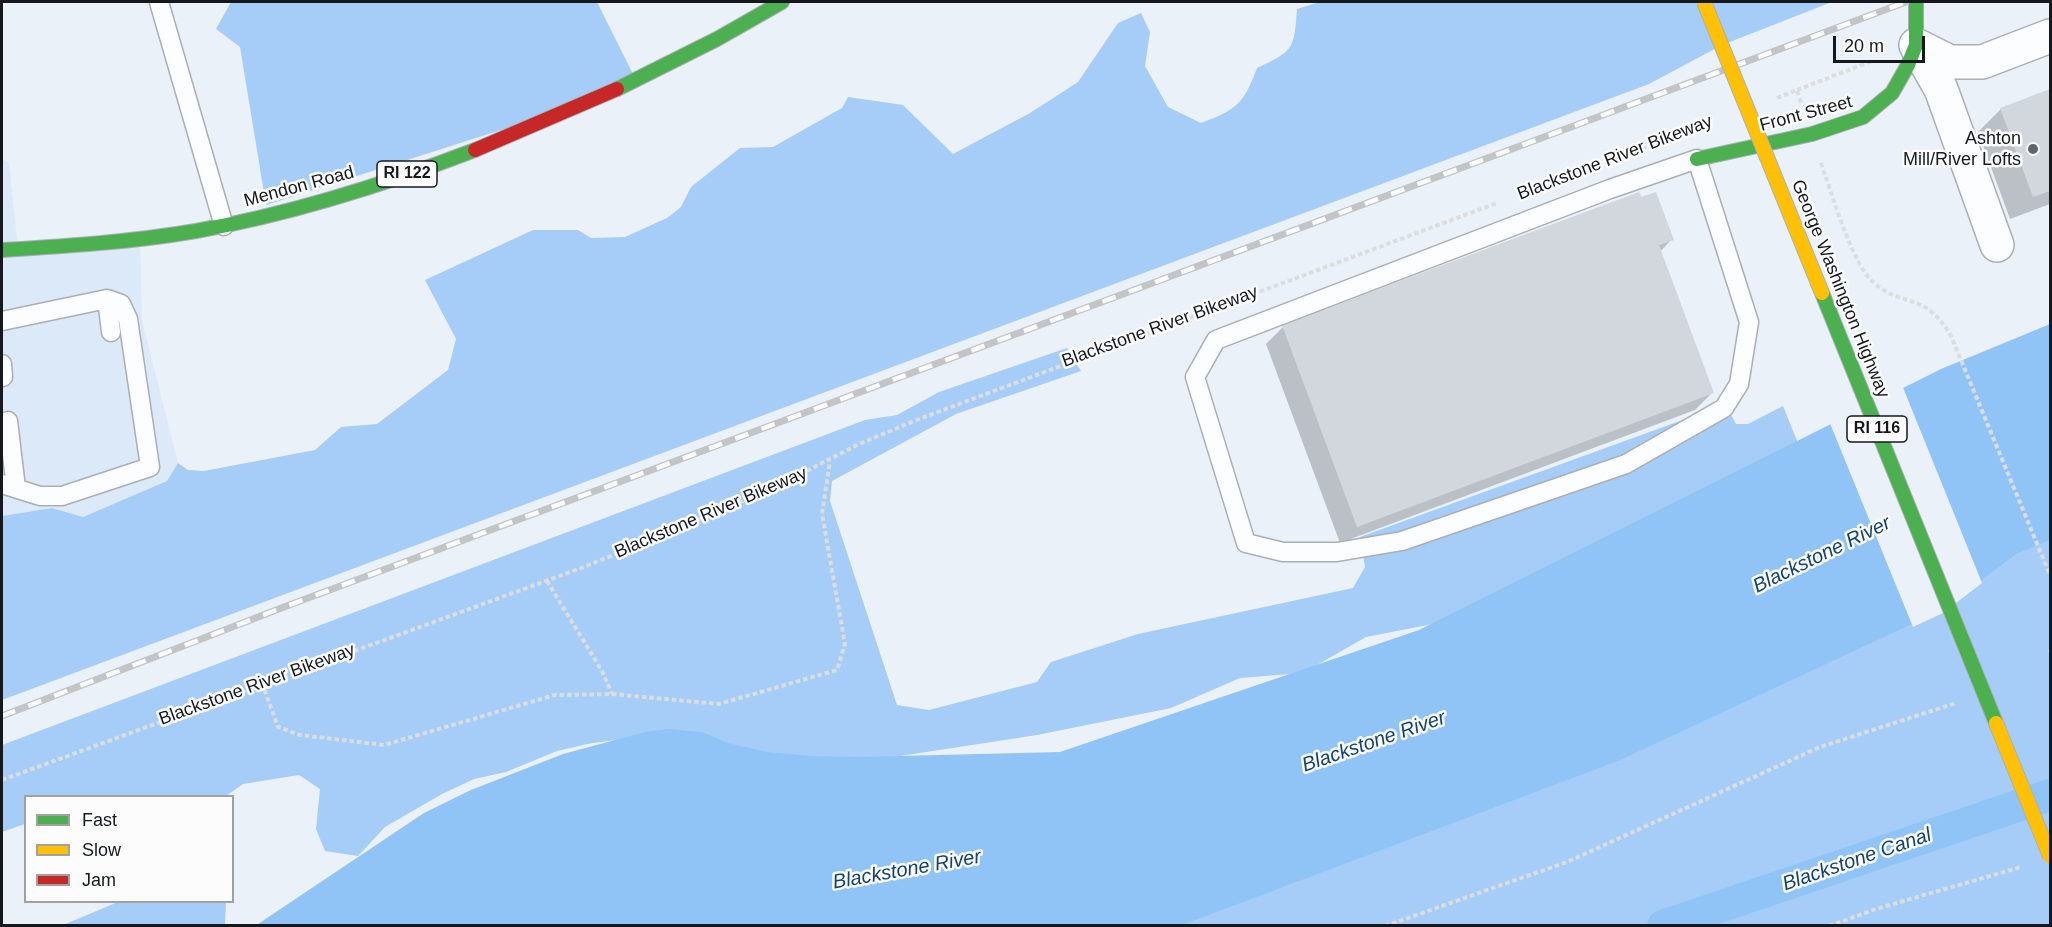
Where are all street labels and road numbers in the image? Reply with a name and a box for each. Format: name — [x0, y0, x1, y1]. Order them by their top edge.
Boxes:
street label: Front Street — [1757, 91, 1855, 137]
street label: Blackstone River Bikeway — [1514, 111, 1716, 205]
road number: RI 122 — [377, 161, 437, 187]
street label: Mendon Road — [242, 162, 356, 212]
street label: George Washington Highway — [1786, 177, 1894, 401]
street label: Blackstone River Bikeway — [1059, 281, 1261, 373]
road number: RI 116 — [1847, 416, 1907, 442]
street label: Blackstone River Bikeway — [611, 463, 811, 563]
street label: Blackstone River Bikeway — [156, 639, 358, 731]

